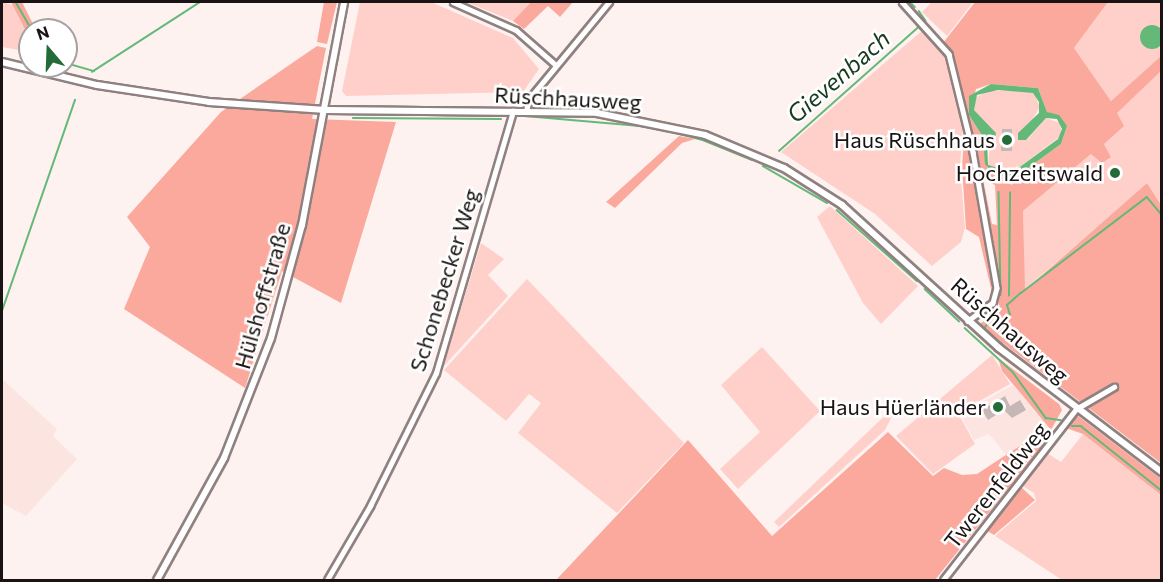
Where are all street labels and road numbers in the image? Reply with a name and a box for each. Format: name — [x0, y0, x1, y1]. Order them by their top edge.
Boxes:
street label: Rüschhausweg — [494, 81, 642, 115]
street label: Schonebecker Weg — [404, 185, 484, 375]
street label: Hülshoffstraße — [229, 220, 295, 372]
street label: Rüschhausweg — [946, 272, 1074, 388]
street label: Twerenfeldweg — [939, 417, 1053, 553]

